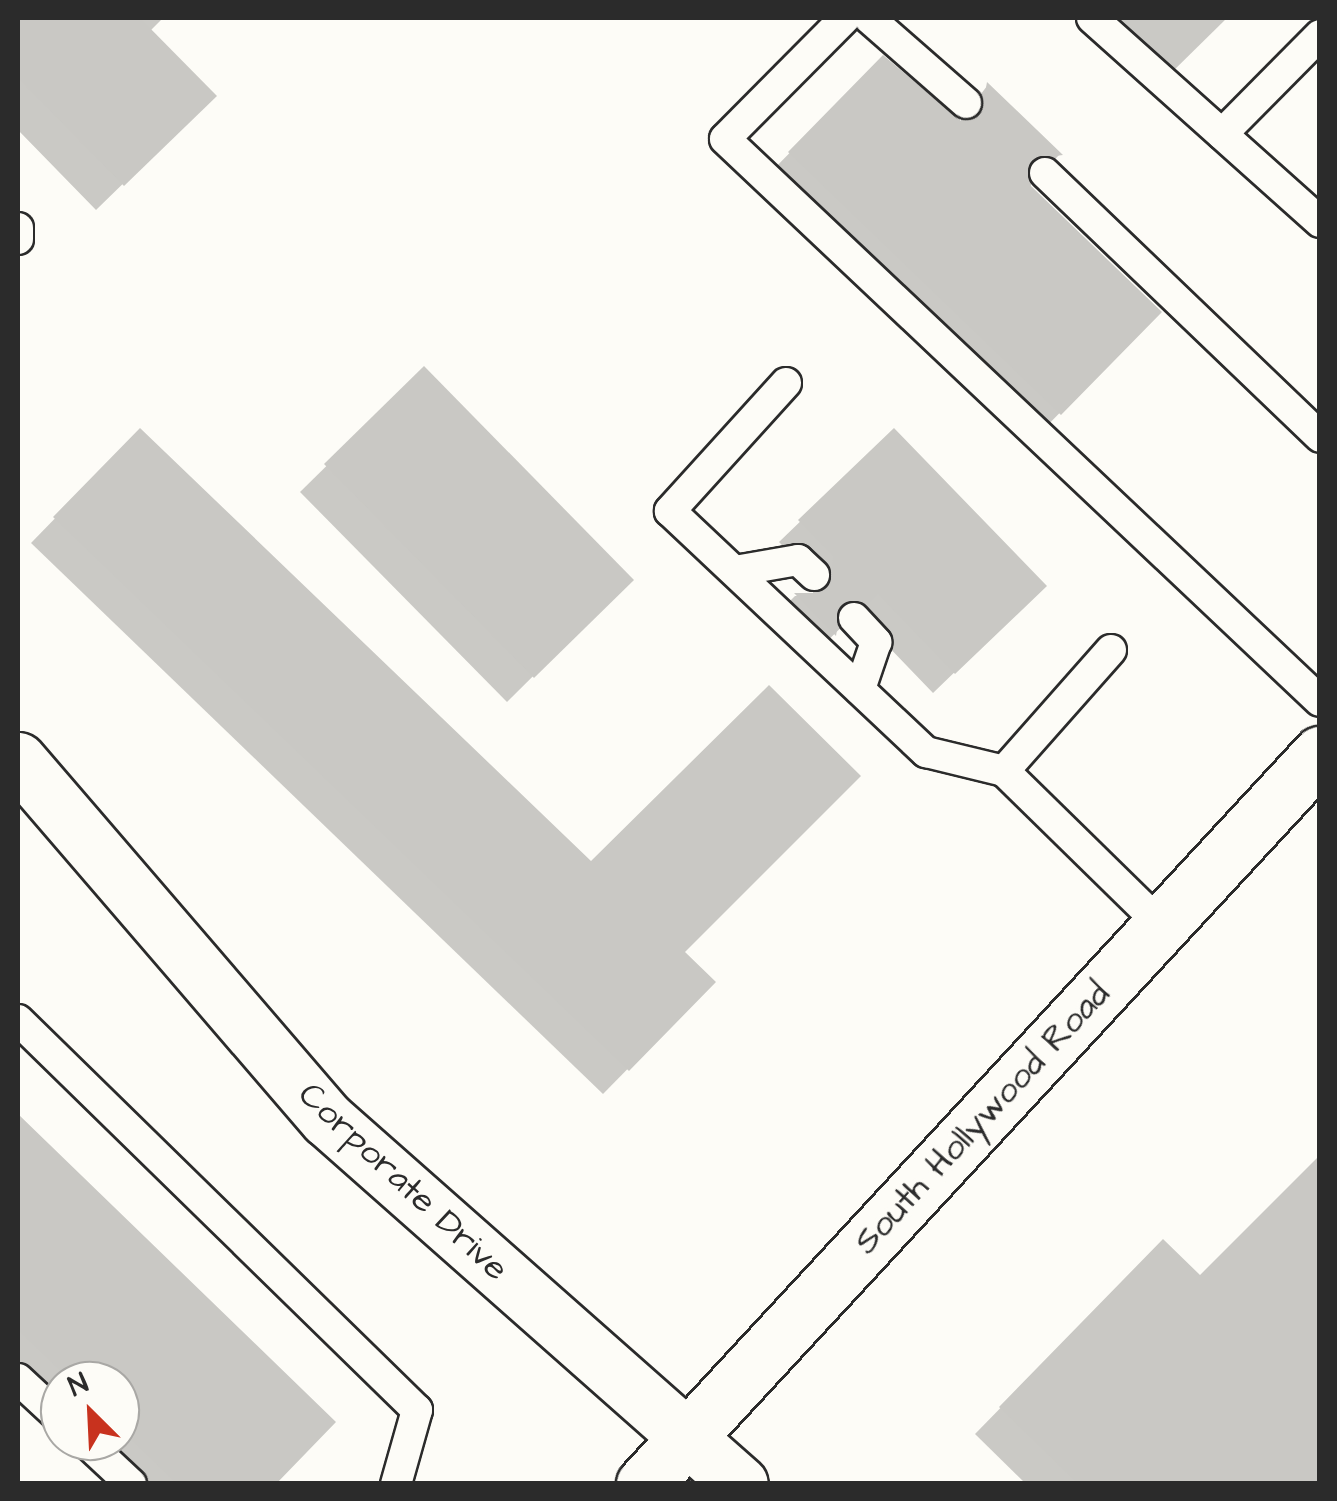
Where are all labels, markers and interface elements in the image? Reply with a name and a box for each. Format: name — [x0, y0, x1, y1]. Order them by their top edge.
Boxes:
street label: South Hollywood Road — [845, 973, 1119, 1263]
street label: Corporate Drive — [289, 1074, 517, 1290]
north arrow — [40, 1361, 140, 1461]
text: N — [62, 1364, 94, 1406]

